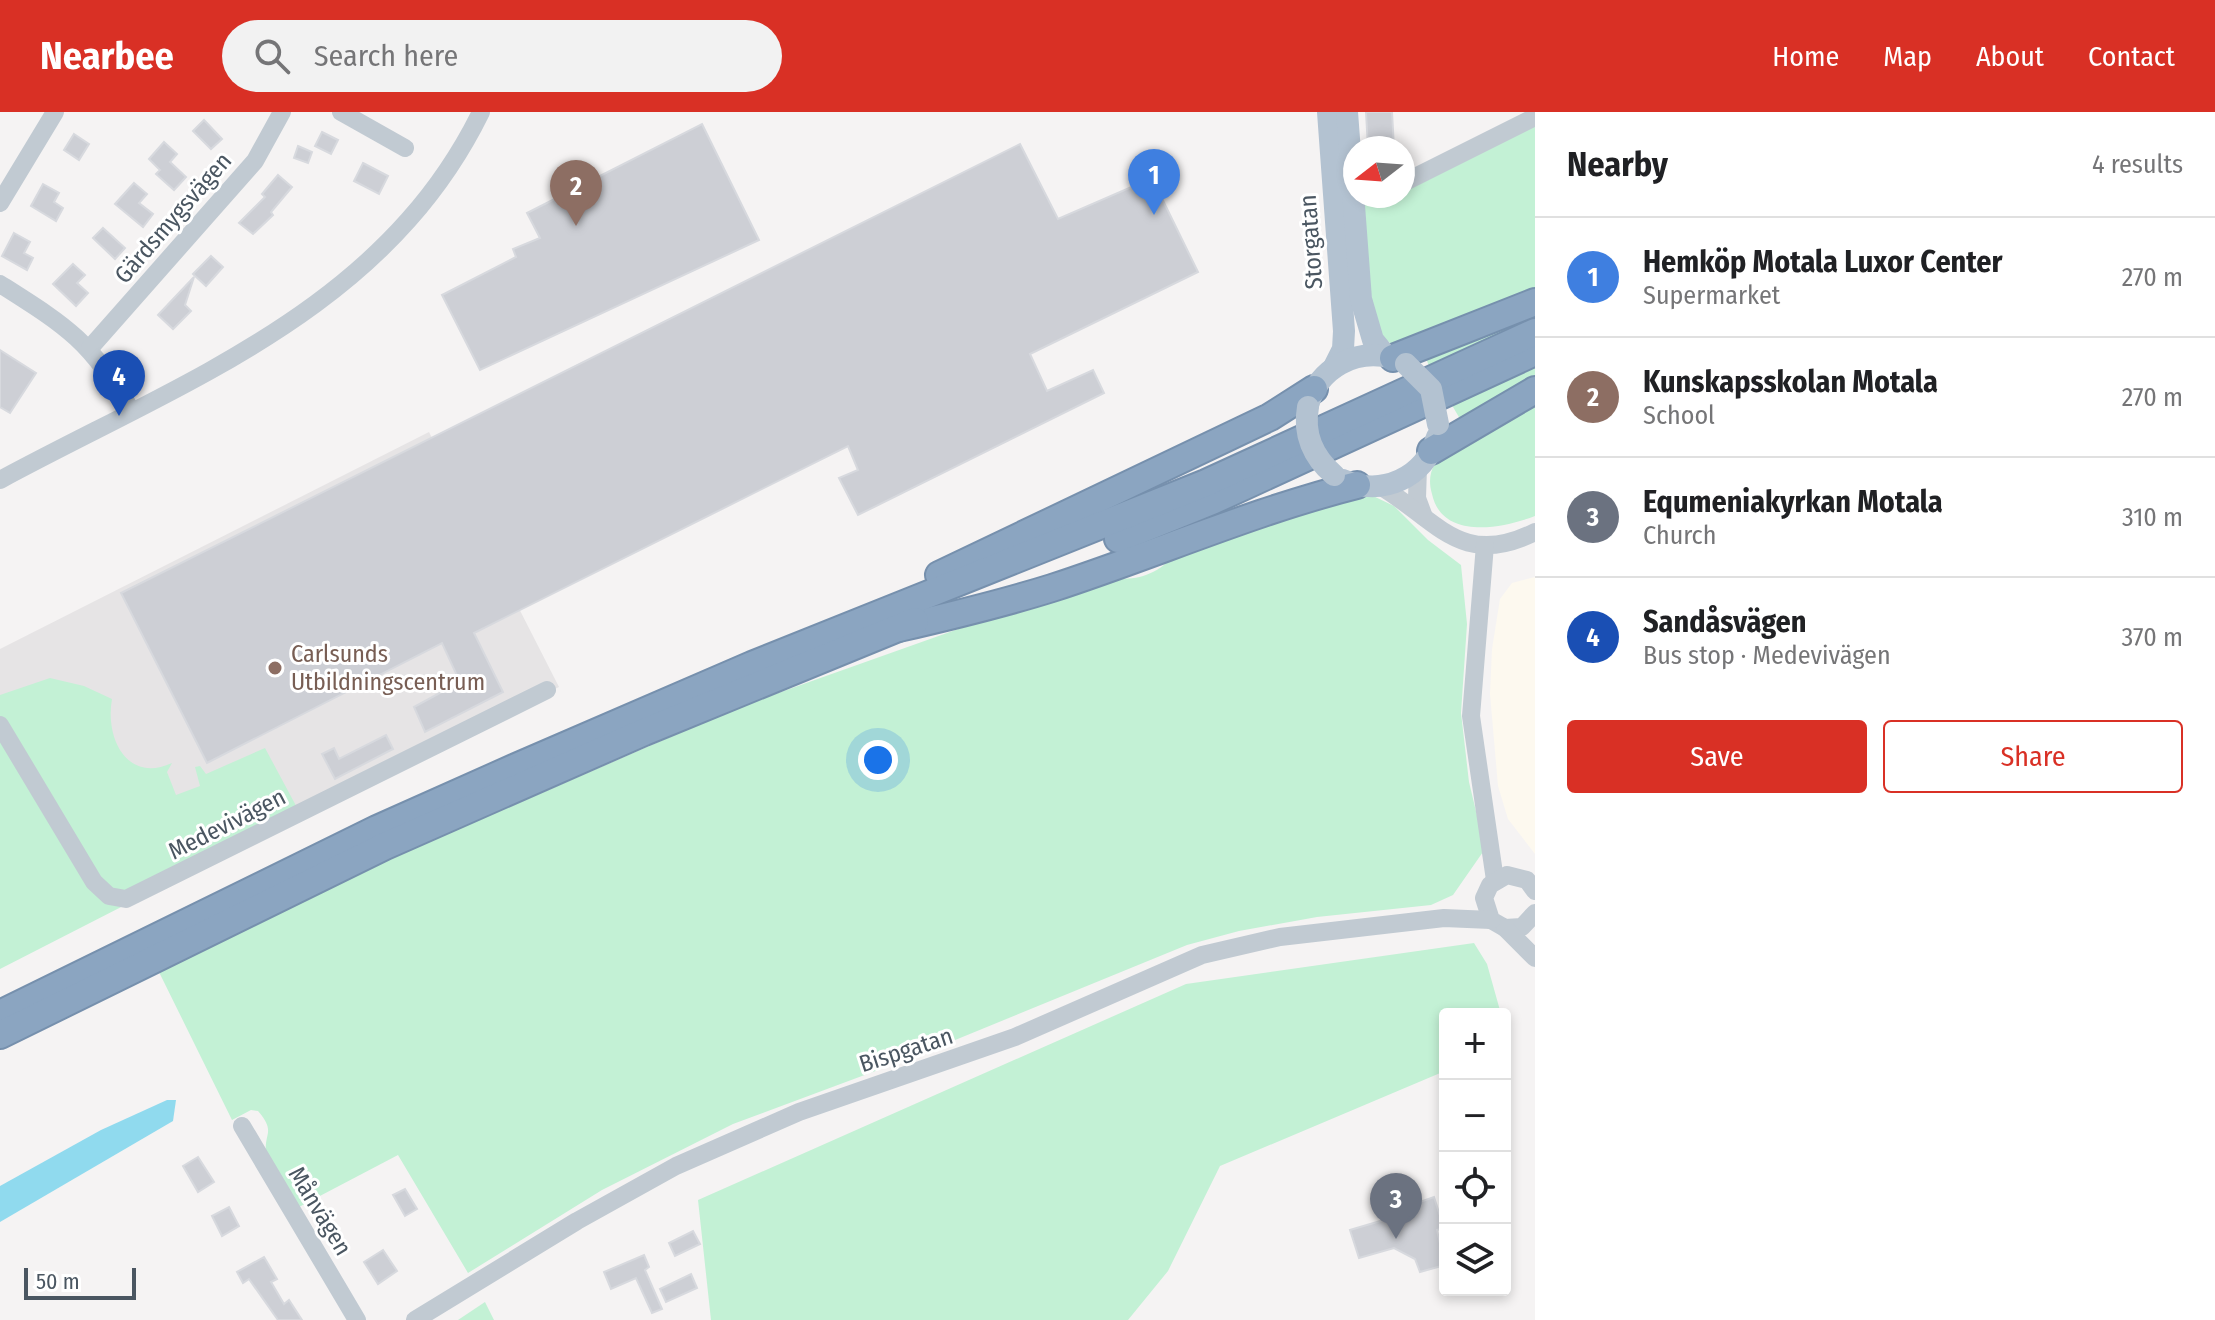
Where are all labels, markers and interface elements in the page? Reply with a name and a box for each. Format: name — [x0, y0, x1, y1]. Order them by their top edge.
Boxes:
search box — [222, 20, 782, 92]
text: Nearbee — [40, 33, 174, 79]
icon: search — [250, 34, 294, 78]
text: Search here — [314, 38, 458, 74]
text: Home — [1772, 40, 1839, 73]
text: Map — [1883, 40, 1932, 73]
text: About — [1976, 40, 2044, 73]
text: Contact — [2088, 40, 2175, 73]
north arrow — [1343, 136, 1415, 208]
text: Nearby — [1567, 144, 1668, 185]
street label: Gärdsmygsvägen — [109, 147, 237, 289]
pin: 1 — [1128, 149, 1180, 215]
text: 4 results — [2092, 149, 2183, 180]
pin: 2 — [550, 160, 602, 226]
street label: Storgatan — [1294, 194, 1328, 290]
text: Hemköp Motala Luxor Center — [1643, 244, 2003, 280]
text: 1 — [1588, 262, 1599, 293]
text: 270 m — [2122, 262, 2183, 293]
text: Supermarket — [1643, 280, 1780, 311]
pin: 4 — [93, 350, 145, 416]
text: Kunskapsskolan Motala — [1643, 364, 1938, 400]
text: 2 — [1587, 382, 1599, 413]
text: 270 m — [2122, 382, 2183, 413]
text: School — [1643, 400, 1715, 431]
text: Equmeniakyrkan Motala — [1643, 484, 1943, 520]
text: 3 — [1587, 502, 1599, 533]
text: 310 m — [2122, 502, 2183, 533]
text: Church — [1643, 520, 1716, 551]
text: Sandåsvägen — [1643, 604, 1806, 640]
text: 4 — [1586, 622, 1600, 653]
text: 370 m — [2122, 622, 2183, 653]
place label: Carlsunds Utbildningscentrum — [291, 640, 485, 696]
text: Bus stop · Medevivägen — [1643, 640, 1891, 671]
marker: Carlsunds Utbildningscentrum — [266, 659, 284, 677]
button: Save — [1567, 720, 1867, 793]
button: Share — [1883, 720, 2183, 793]
your location — [858, 740, 898, 780]
street label: Medevivägen — [164, 783, 290, 865]
map controls — [1439, 1008, 1511, 1296]
button: + — [1439, 1008, 1511, 1080]
street label: Bispgatan — [856, 1022, 956, 1078]
button: − — [1439, 1080, 1511, 1152]
button: locate — [1439, 1152, 1511, 1224]
street label: Månvägen — [283, 1162, 357, 1260]
pin: 3 — [1370, 1173, 1422, 1239]
button: layers — [1439, 1224, 1511, 1296]
scale bar — [24, 1264, 136, 1300]
text: 50 m — [36, 1268, 80, 1295]

